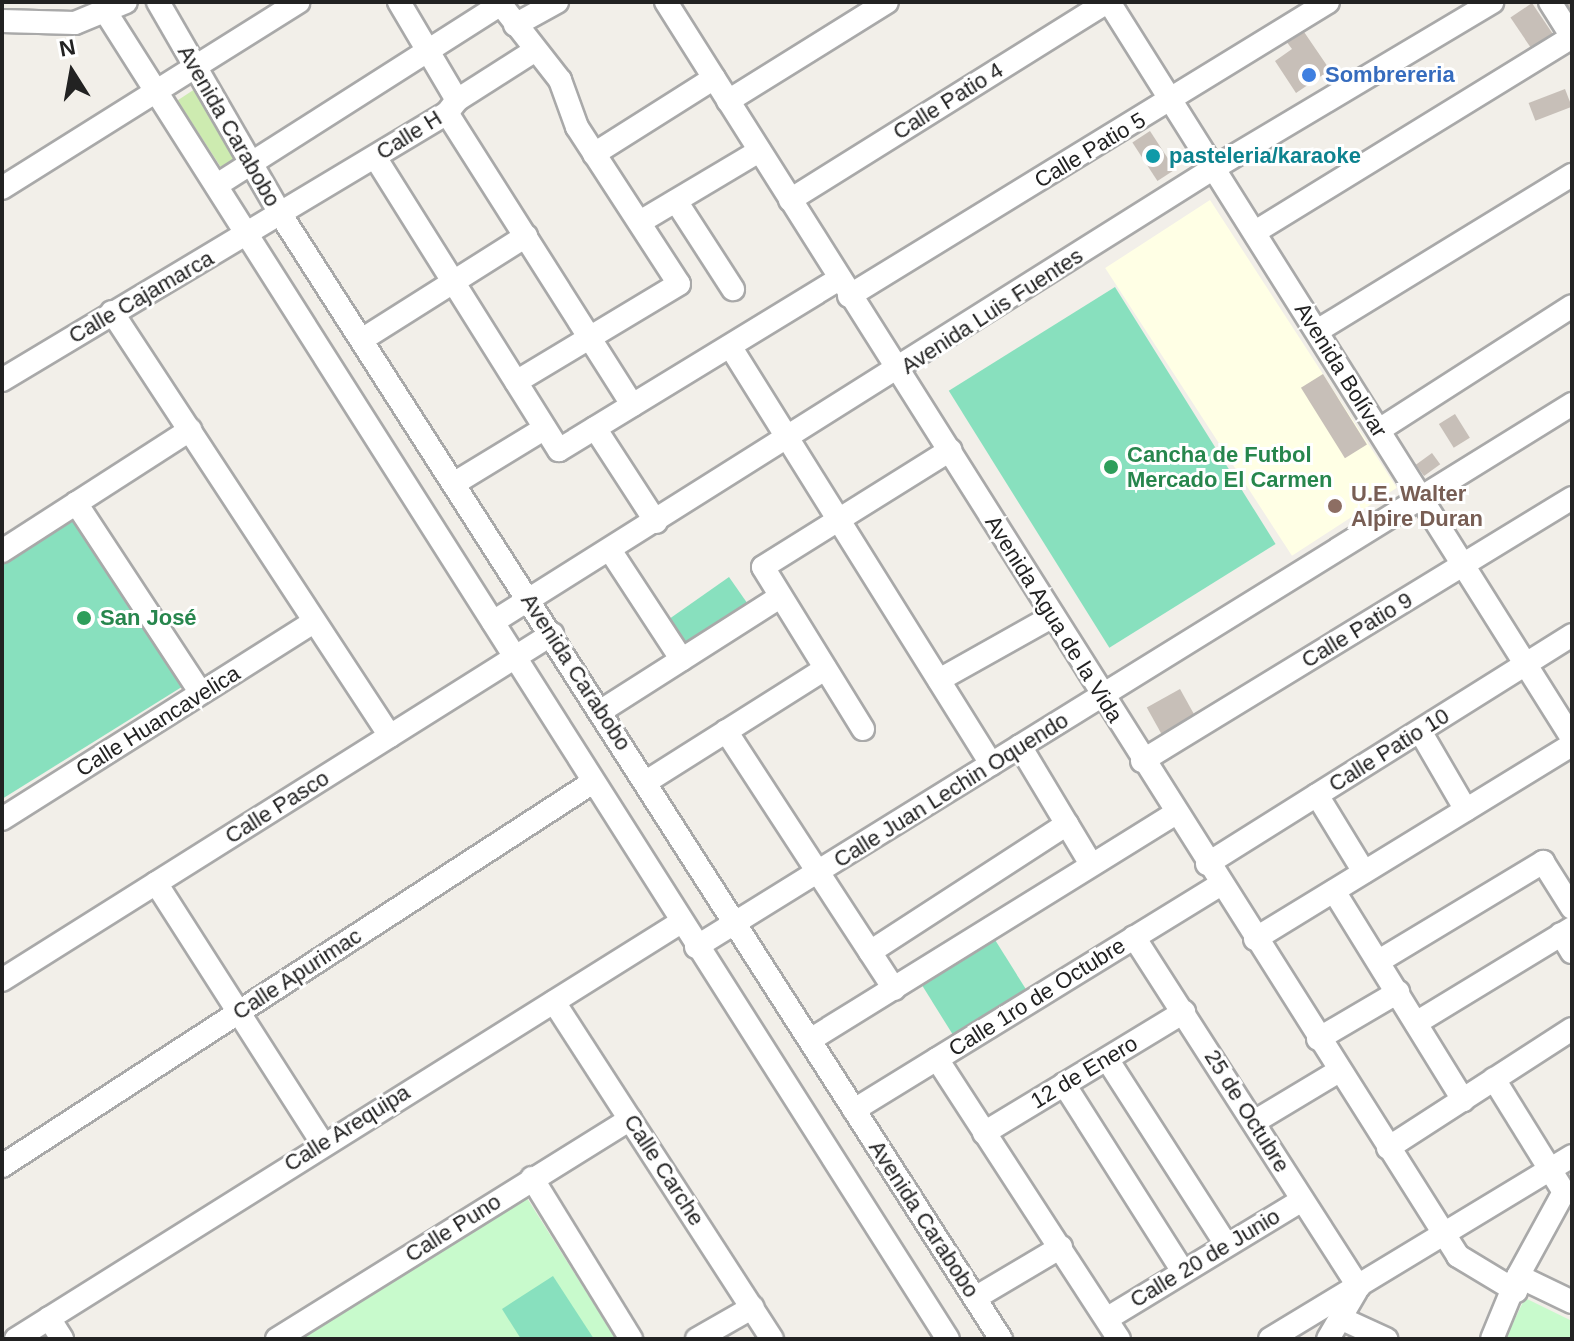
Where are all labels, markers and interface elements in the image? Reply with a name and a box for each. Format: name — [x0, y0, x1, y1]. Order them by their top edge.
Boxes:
north arrow — [32, 32, 112, 112]
text: N — [57, 34, 78, 62]
street label: Avenida Carabobo — [172, 41, 286, 211]
street label: Calle Patio 4 — [888, 57, 1008, 145]
place label: Sombrereria — [1325, 62, 1455, 88]
marker: Sombrereria — [1300, 66, 1318, 84]
street label: Calle H — [371, 105, 447, 165]
street label: Calle Patio 5 — [1030, 107, 1150, 193]
place label: pasteleria/karaoke — [1169, 143, 1361, 169]
marker: pasteleria/karaoke — [1144, 147, 1162, 165]
street label: Avenida Luis Fuentes — [896, 242, 1088, 380]
street label: Calle Cajamarca — [64, 245, 218, 349]
street label: Avenida Bolívar — [1289, 298, 1393, 442]
place label: Cancha de Futbol Mercado El Carmen — [1127, 441, 1332, 492]
marker: Cancha de Futbol Mercado El Carmen — [1102, 458, 1120, 476]
place label: U.E. Walter Alpire Duran — [1351, 480, 1483, 532]
marker: U.E. Walter Alpire Duran — [1326, 497, 1344, 515]
street label: Avenida Agua de la Vida — [979, 510, 1129, 728]
street label: Calle Patio 9 — [1297, 587, 1417, 673]
street label: Avenida Carabobo — [515, 589, 637, 755]
place label: San José — [100, 605, 197, 631]
marker: San José — [75, 609, 93, 627]
street label: Calle Huancavelica — [71, 660, 245, 782]
street label: Calle Patio 10 — [1324, 703, 1454, 797]
street label: Calle Juan Lechin Oquendo — [829, 707, 1073, 873]
street label: Calle Pasco — [220, 765, 334, 849]
street label: Calle Apurimac — [227, 922, 367, 1026]
street label: Calle 1ro de Octubre — [944, 932, 1130, 1062]
street label: 12 de Enero — [1026, 1030, 1142, 1114]
street label: 25 de Octubre — [1199, 1045, 1295, 1177]
street label: Calle Arequipa — [279, 1079, 415, 1177]
street label: Calle Carche — [618, 1109, 710, 1231]
street label: Avenida Carabobo — [863, 1136, 985, 1302]
street label: Calle Puno — [400, 1188, 506, 1268]
street label: Calle 20 de Junio — [1125, 1203, 1285, 1313]

